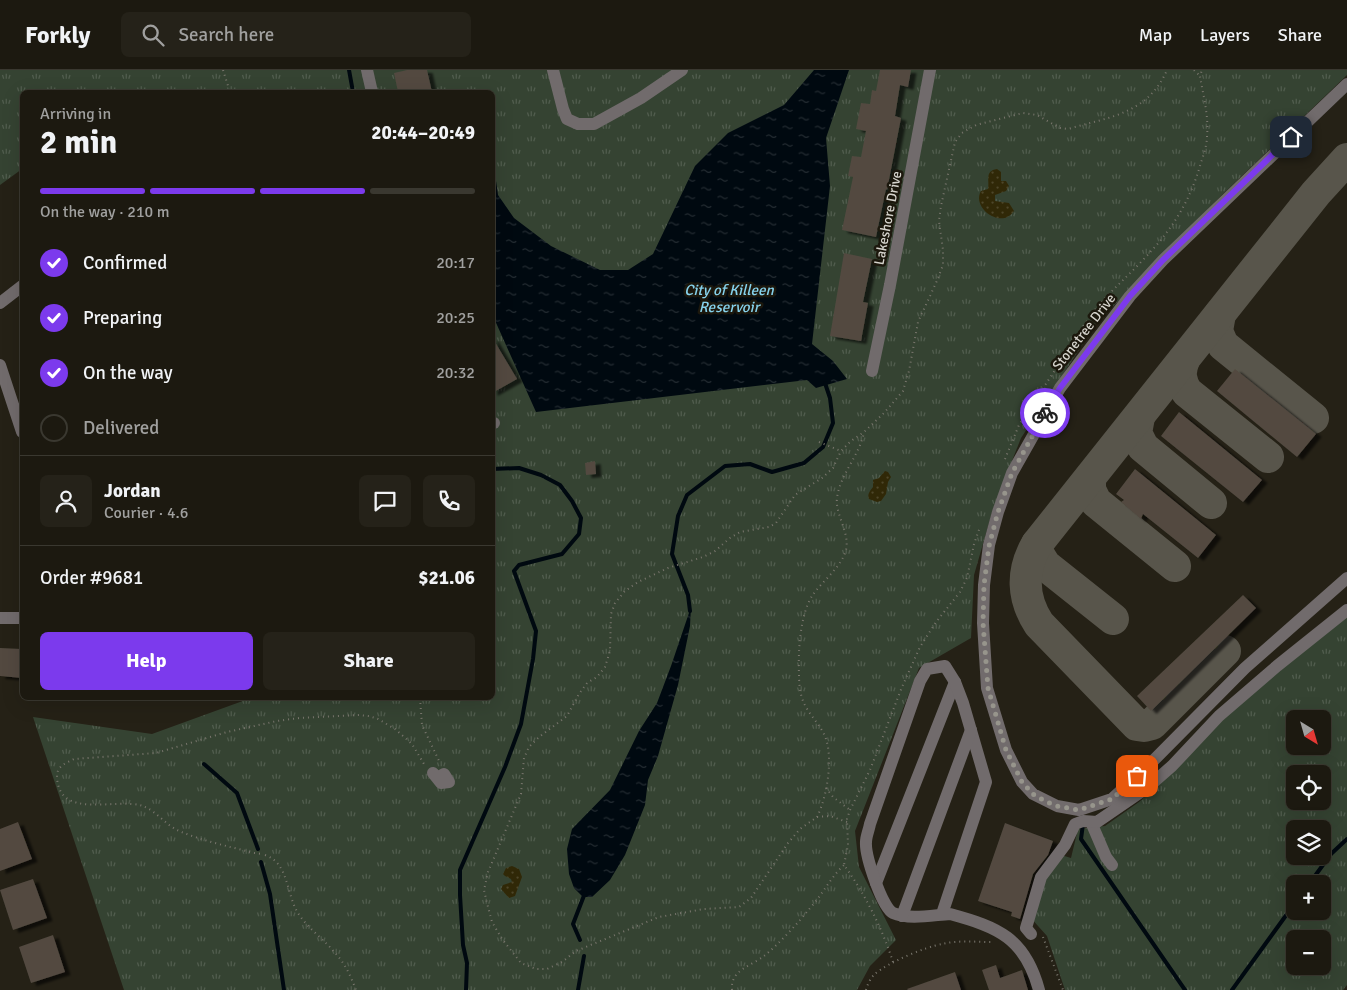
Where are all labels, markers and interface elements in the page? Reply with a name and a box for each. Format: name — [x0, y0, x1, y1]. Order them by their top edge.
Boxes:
search box — [121, 12, 471, 57]
text: Forkly — [25, 20, 91, 50]
icon: search — [139, 21, 167, 49]
text: Search here — [179, 23, 274, 47]
text: Map — [1139, 24, 1172, 46]
text: Layers — [1200, 24, 1250, 46]
text: Share — [1278, 24, 1322, 46]
text: Arriving in — [40, 104, 111, 124]
pin — [1270, 116, 1312, 158]
text: 20:44–20:49 — [371, 121, 475, 145]
text: 2 min — [40, 123, 117, 162]
icon: home — [1277, 123, 1305, 151]
street label: Lakeshore Drive — [871, 170, 905, 266]
text: On the way · 210 m — [40, 202, 170, 222]
icon: check — [40, 249, 68, 277]
text: Confirmed — [83, 251, 167, 275]
text: 20:17 — [436, 253, 475, 273]
water label: City of Killeen Reservoir — [684, 281, 775, 316]
street label: Stonetree Drive — [1049, 290, 1119, 374]
icon: check — [40, 304, 68, 332]
text: Preparing — [83, 306, 162, 330]
text: 20:25 — [436, 308, 475, 328]
icon: check — [40, 359, 68, 387]
text: On the way — [83, 361, 173, 385]
text: 20:32 — [436, 363, 475, 383]
courier — [1020, 388, 1070, 438]
icon: bike — [1031, 399, 1059, 427]
text: Delivered — [83, 416, 159, 440]
button: person — [40, 475, 92, 527]
button: chat — [359, 475, 411, 527]
button: phone — [423, 475, 475, 527]
text: Jordan — [104, 479, 161, 503]
text: Courier · 4.6 — [104, 503, 188, 523]
text: Order #9681 — [40, 566, 143, 590]
text: $21.06 — [418, 566, 475, 590]
button: Help — [40, 632, 253, 690]
button: Share — [263, 632, 475, 690]
north arrow — [1286, 710, 1331, 755]
map controls — [1286, 710, 1331, 975]
pin — [1116, 755, 1158, 797]
icon: bag — [1123, 762, 1151, 790]
button: locate — [1286, 765, 1331, 810]
button: layers — [1286, 820, 1331, 865]
button: + — [1286, 875, 1331, 920]
button: − — [1286, 930, 1331, 975]

